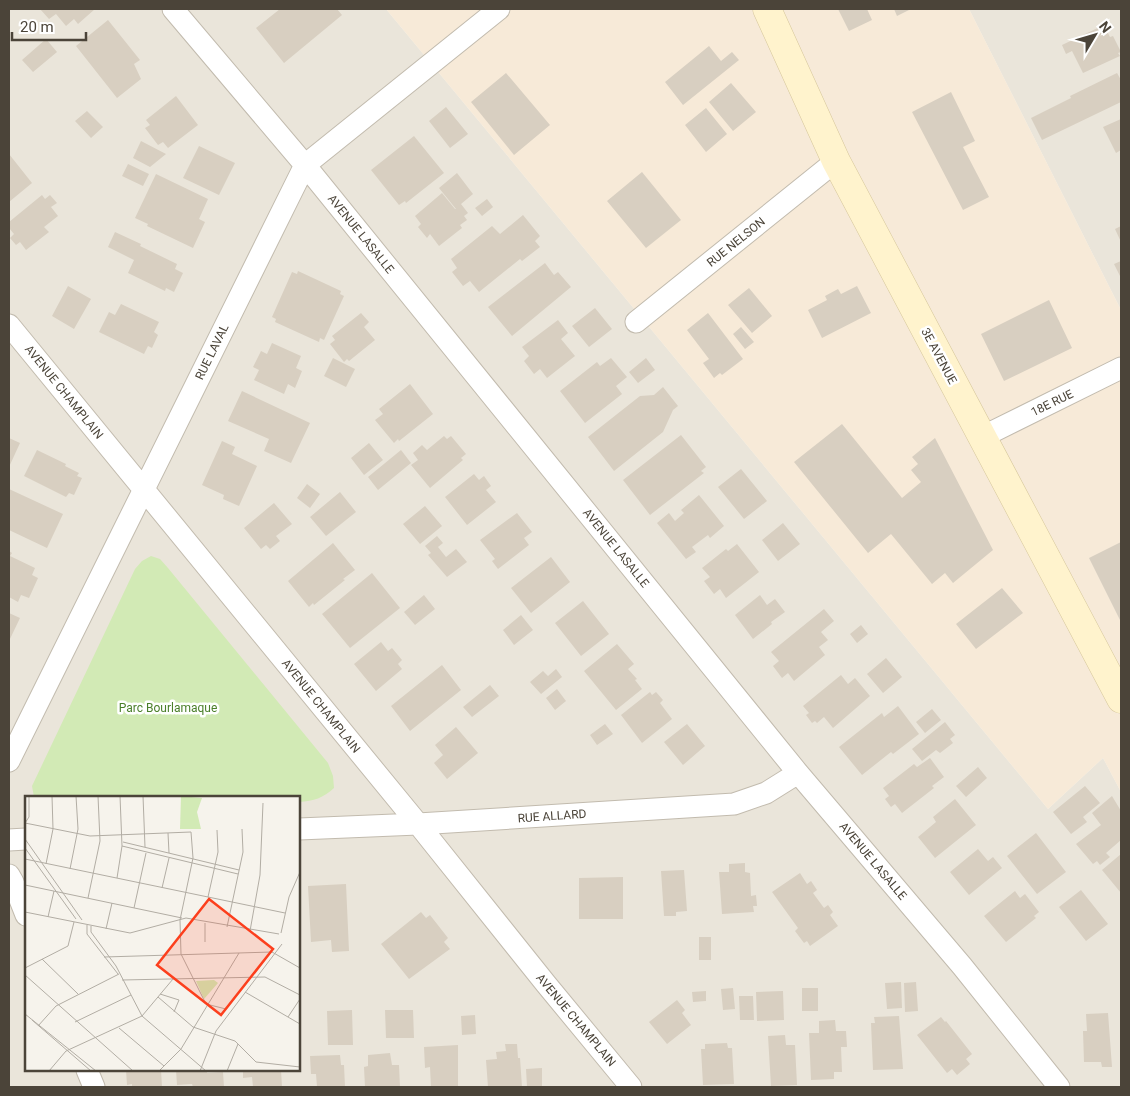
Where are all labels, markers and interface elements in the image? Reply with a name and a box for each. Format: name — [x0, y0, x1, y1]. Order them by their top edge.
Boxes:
scale bar — [12, 10, 86, 42]
north arrow — [1070, 10, 1120, 60]
text: 20 m — [20, 18, 54, 36]
text: N — [1096, 18, 1115, 36]
street label: AVENUE LASALLE — [325, 192, 397, 276]
street label: RUE NELSON — [704, 214, 768, 270]
street label: RUE LAVAL — [192, 321, 232, 382]
street label: 3E AVENUE — [918, 326, 960, 387]
street label: AVENUE CHAMPLAIN — [22, 342, 106, 442]
street label: 18E RUE — [1029, 387, 1076, 419]
street label: AVENUE LASALLE — [580, 506, 652, 590]
street label: AVENUE CHAMPLAIN — [279, 656, 363, 756]
park label: Parc Bourlamaque — [119, 701, 217, 715]
inset map — [25, 796, 300, 1071]
street label: RUE ALLARD — [517, 807, 587, 825]
street label: AVENUE LASALLE — [836, 819, 910, 903]
street label: AVENUE CHAMPLAIN — [533, 971, 619, 1069]

